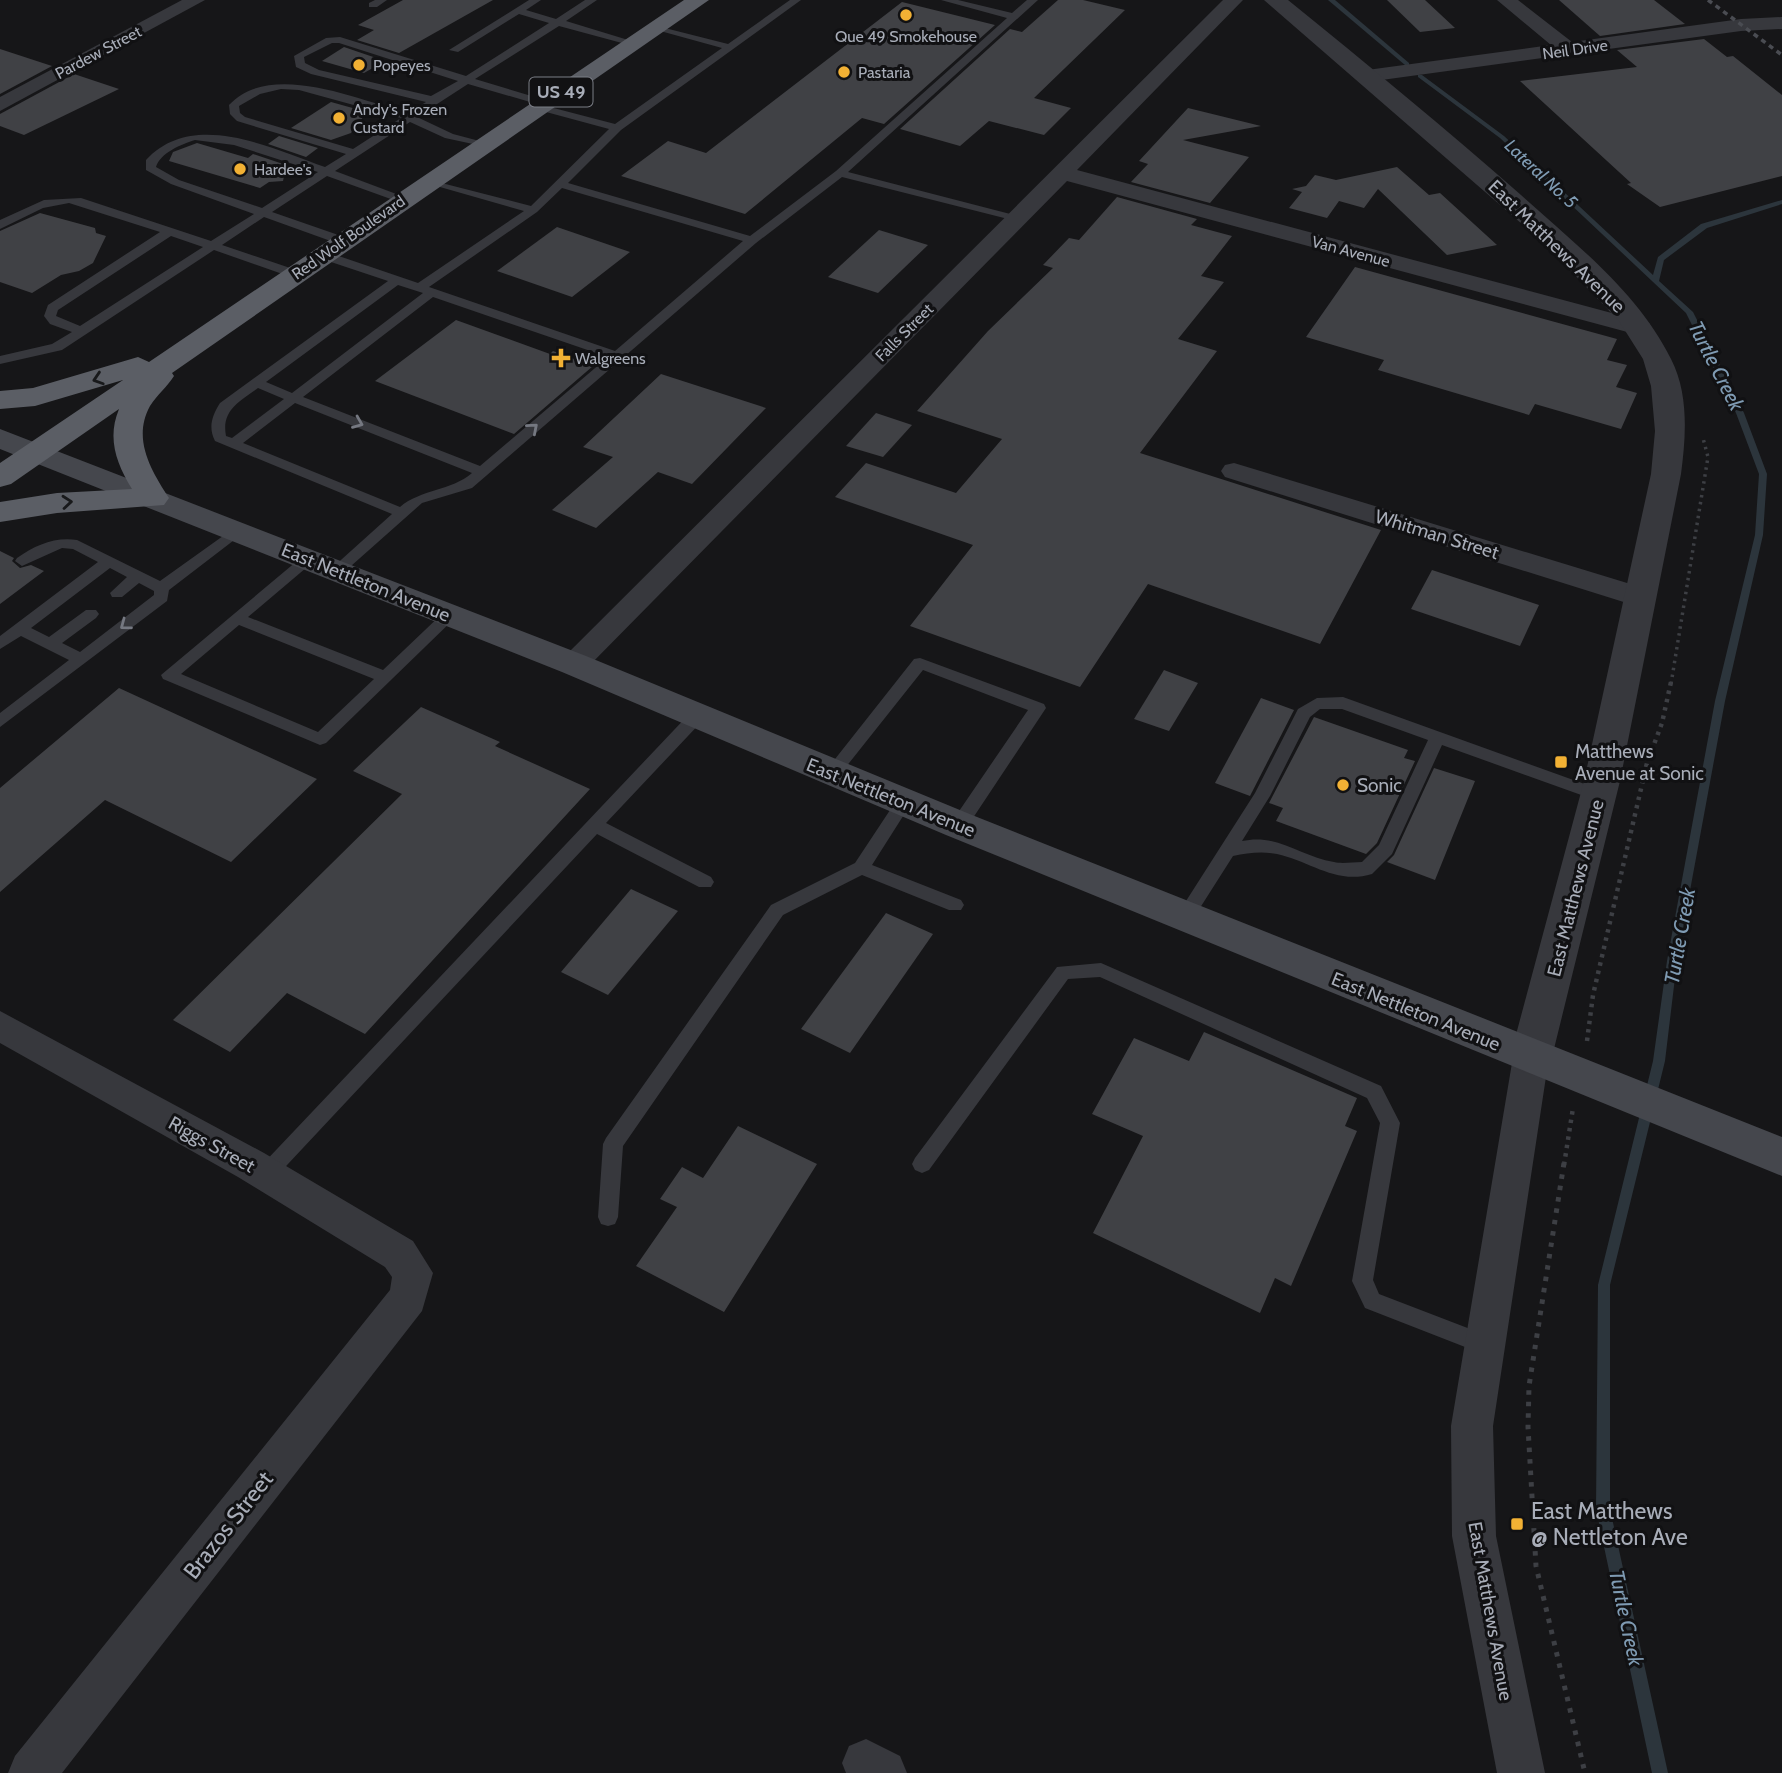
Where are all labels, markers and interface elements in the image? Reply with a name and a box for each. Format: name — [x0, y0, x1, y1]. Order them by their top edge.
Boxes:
marker: Que 49 Smokehouse — [898, 7, 914, 23]
street label: Pardew Street — [52, 22, 145, 83]
place label: Que 49 Smokehouse — [835, 27, 977, 46]
street label: Neil Drive — [1541, 36, 1609, 63]
place label: Popeyes — [373, 56, 431, 75]
marker: Popeyes — [351, 57, 367, 73]
place label: Pastaria — [858, 63, 911, 82]
marker: Pastaria — [836, 64, 852, 80]
road number: US 49 — [530, 78, 592, 106]
place label: Andy's Frozen Custard — [353, 100, 447, 137]
marker: Andy's Frozen Custard — [331, 110, 347, 126]
water label: Lateral No. 5 — [1500, 135, 1582, 213]
place label: Hardee's — [254, 160, 312, 179]
marker: Hardee's — [232, 161, 248, 177]
street label: East Matthews Avenue — [1483, 175, 1630, 318]
street label: Red Wolf Boulevard — [288, 191, 409, 284]
street label: Van Avenue — [1310, 232, 1392, 271]
street label: Falls Street — [871, 299, 938, 365]
water label: Turtle Creek — [1683, 317, 1750, 416]
place label: Walgreens — [575, 349, 646, 368]
marker: Walgreens — [553, 350, 569, 366]
one-way arrow — [93, 371, 105, 386]
one-way arrow — [351, 414, 363, 428]
one-way arrow — [525, 424, 538, 436]
one-way arrow — [62, 495, 73, 510]
street label: Whitman Street — [1372, 505, 1502, 564]
street label: East Nettleton Avenue — [278, 538, 454, 627]
one-way arrow — [121, 617, 133, 630]
place label: Matthews Avenue at Sonic — [1575, 740, 1704, 785]
street label: East Nettleton Avenue — [803, 753, 979, 842]
marker: Matthews Avenue at Sonic — [1553, 754, 1569, 770]
place label: Sonic — [1357, 774, 1402, 797]
marker: Sonic — [1335, 777, 1351, 793]
street label: East Matthews Avenue — [1542, 797, 1609, 979]
water label: Turtle Creek — [1659, 885, 1700, 986]
street label: East Nettleton Avenue — [1328, 967, 1504, 1056]
street label: Riggs Street — [165, 1111, 260, 1178]
street label: Brazos Street — [177, 1465, 279, 1584]
place label: East Matthews @ Nettleton Ave — [1531, 1497, 1688, 1551]
marker: East Matthews @ Nettleton Ave — [1509, 1516, 1525, 1532]
street label: East Matthews Avenue — [1463, 1520, 1518, 1703]
water label: Turtle Creek — [1604, 1568, 1649, 1669]

